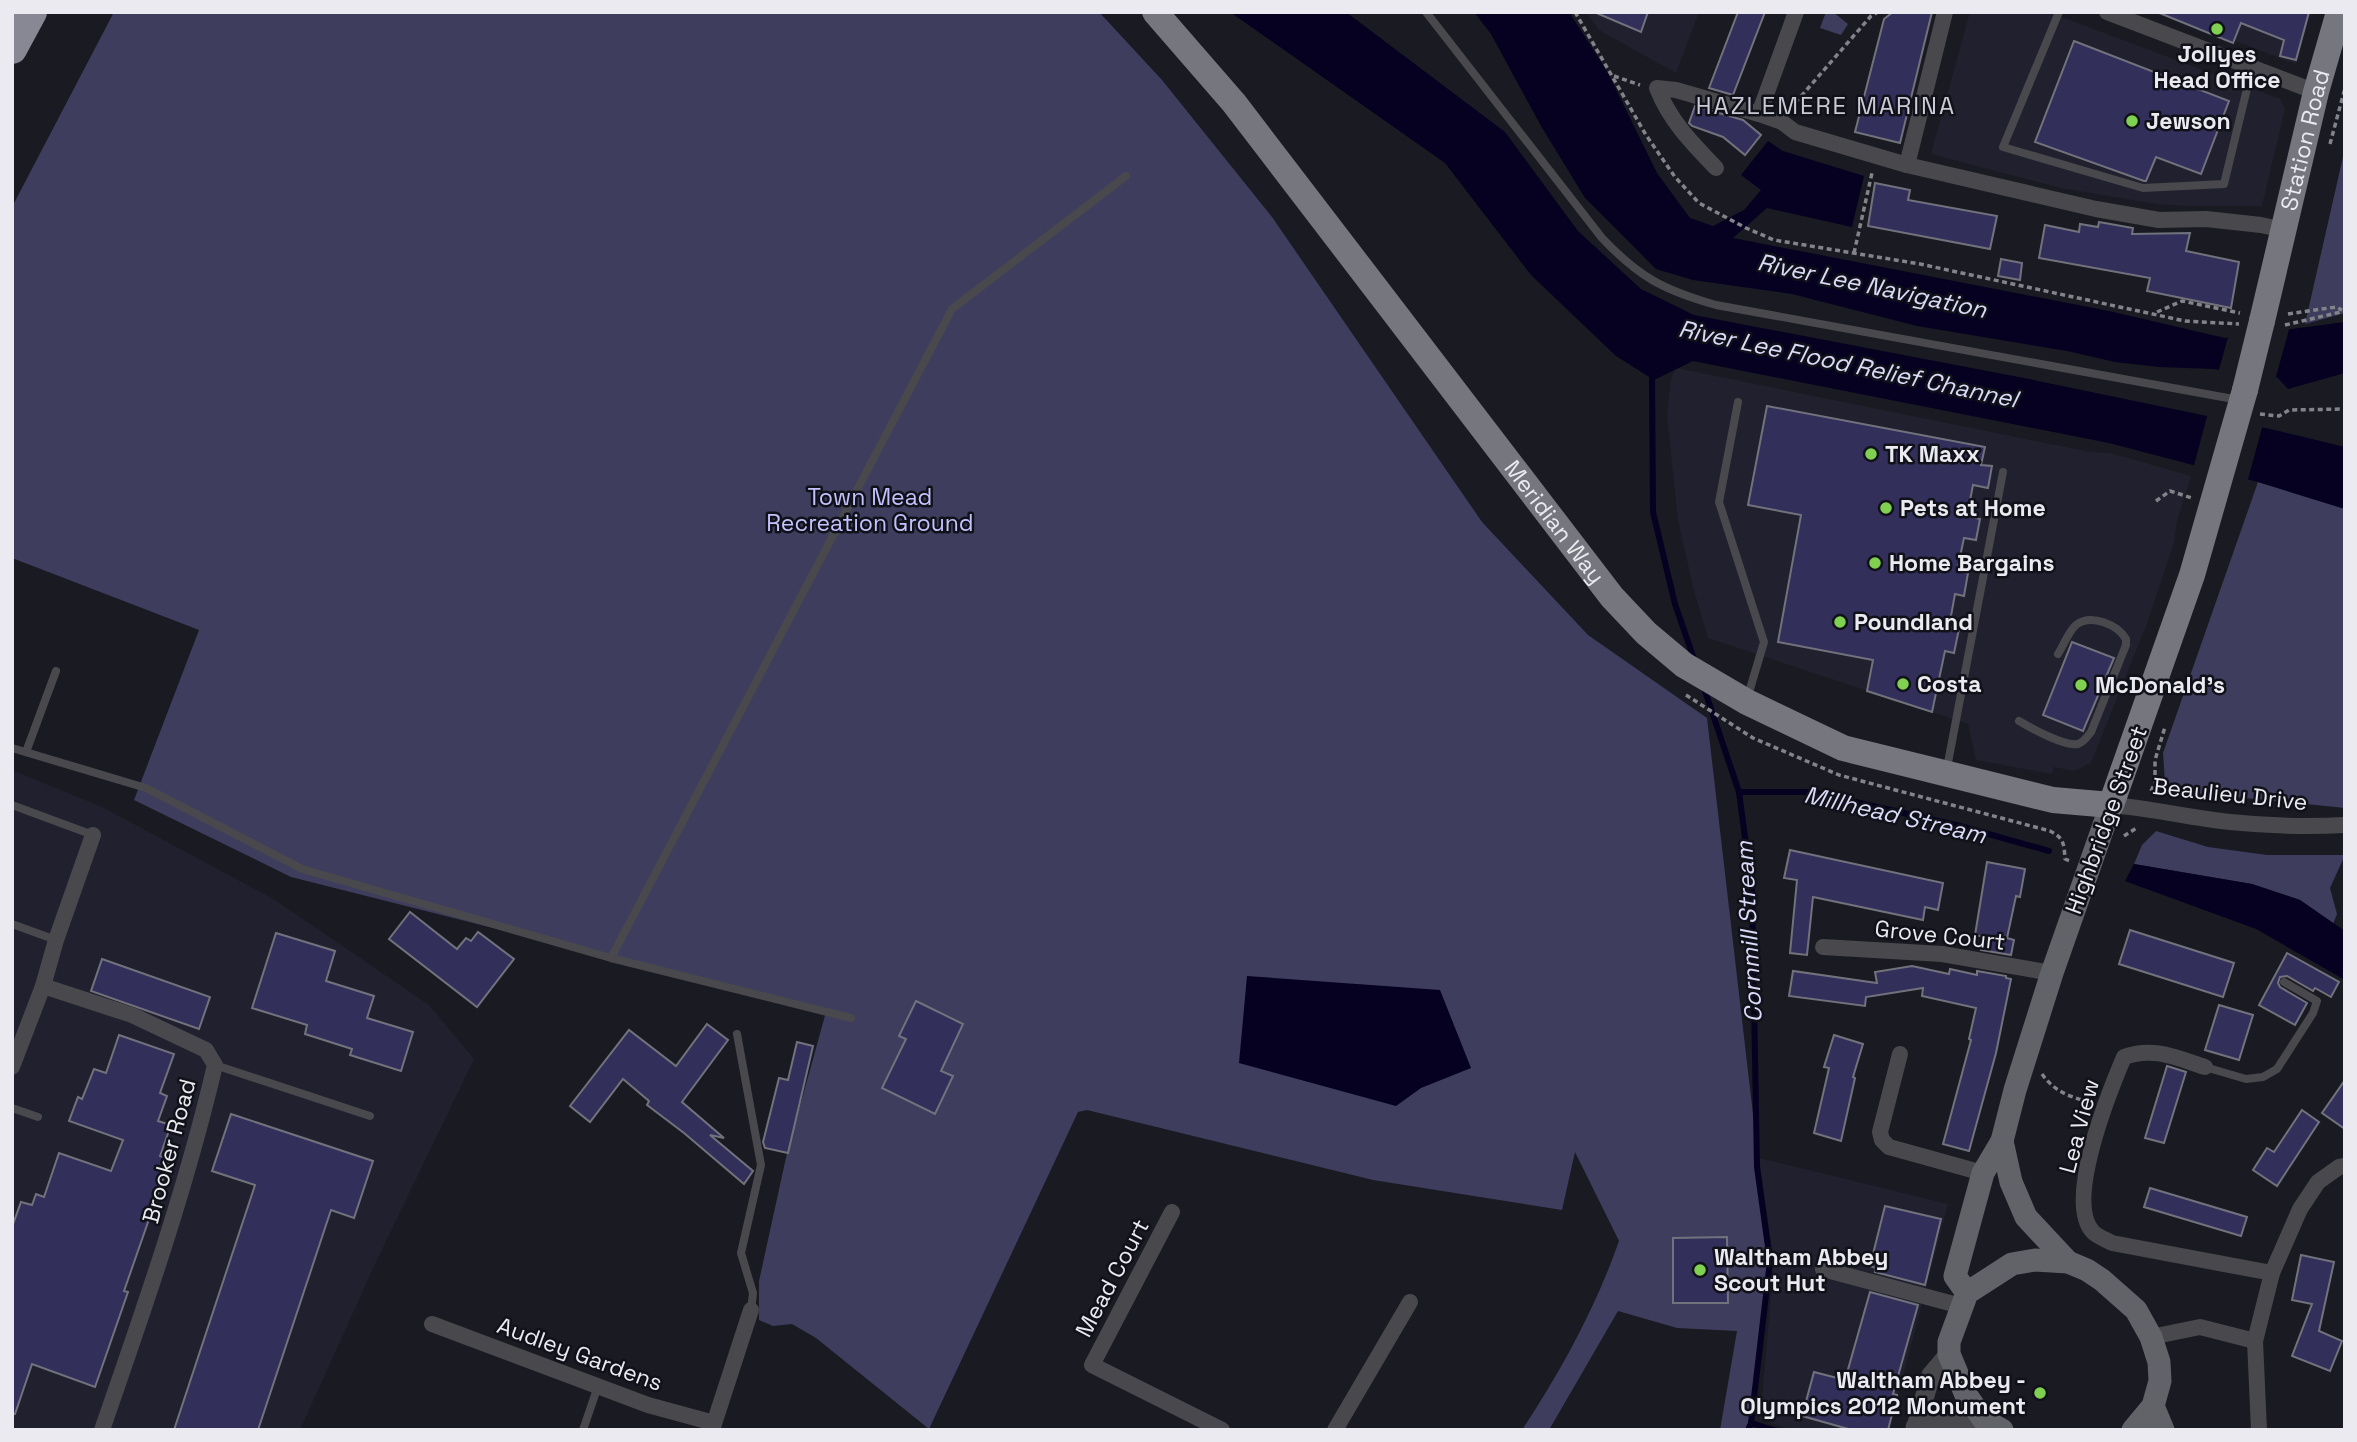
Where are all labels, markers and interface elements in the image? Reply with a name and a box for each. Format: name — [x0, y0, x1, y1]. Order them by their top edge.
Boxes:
marker: Jollyes Head Office — [2209, 21, 2225, 37]
place label: Jollyes Head Office — [2153, 39, 2281, 95]
street label: Station Road — [2274, 66, 2337, 214]
district label: HAZLEMERE MARINA — [1696, 90, 1956, 121]
place label: Jewson — [2146, 106, 2231, 136]
marker: Jewson — [2124, 113, 2140, 129]
water label: River Lee Navigation — [1755, 246, 1991, 325]
water label: River Lee Flood Relief Channel — [1676, 312, 2023, 415]
place label: TK Maxx — [1885, 439, 1980, 469]
marker: TK Maxx — [1863, 446, 1879, 462]
street label: Meridian Way — [1498, 454, 1612, 590]
park label: Town Mead Recreation Ground — [766, 482, 974, 538]
place label: Pets at Home — [1900, 493, 2046, 523]
marker: Pets at Home — [1878, 500, 1894, 516]
place label: Home Bargains — [1889, 548, 2055, 578]
marker: Home Bargains — [1867, 555, 1883, 571]
place label: Poundland — [1854, 607, 1973, 637]
marker: Poundland — [1832, 614, 1848, 630]
place label: Costa — [1917, 669, 1982, 699]
place label: McDonald's — [2095, 670, 2225, 700]
marker: Costa — [1895, 676, 1911, 692]
marker: McDonald's — [2073, 677, 2089, 693]
street label: Highbridge Street — [2058, 722, 2154, 918]
street label: Beaulieu Drive — [2151, 771, 2309, 817]
water label: Millhead Stream — [1801, 779, 1990, 851]
water label: Cornmill Stream — [1728, 839, 1769, 1023]
street label: Grove Court — [1873, 913, 2007, 957]
street label: Brooker Road — [135, 1075, 203, 1227]
street label: Lea View — [2052, 1075, 2106, 1177]
street label: Mead Court — [1068, 1214, 1156, 1342]
place label: Waltham Abbey Scout Hut — [1714, 1242, 1888, 1298]
marker: Waltham Abbey Scout Hut — [1692, 1262, 1708, 1278]
street label: Audley Gardens — [493, 1310, 667, 1398]
place label: Waltham Abbey - Olympics 2012 Monument — [1740, 1365, 2026, 1421]
marker: Waltham Abbey - Olympics 2012 Monument — [2032, 1385, 2048, 1401]

